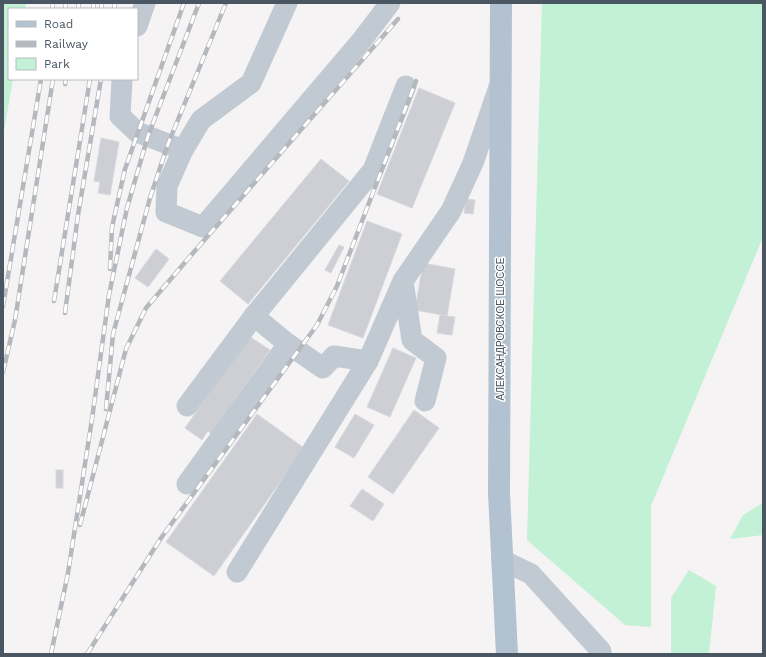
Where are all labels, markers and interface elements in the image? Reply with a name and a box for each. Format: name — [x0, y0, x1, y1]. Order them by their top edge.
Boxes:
legend — [8, 8, 138, 80]
text: Road — [44, 17, 73, 31]
text: Railway — [44, 37, 89, 51]
text: Park — [44, 57, 70, 71]
street label: АЛЕКСАНДРОВСКОЕ ШОССЕ — [495, 257, 506, 400]

